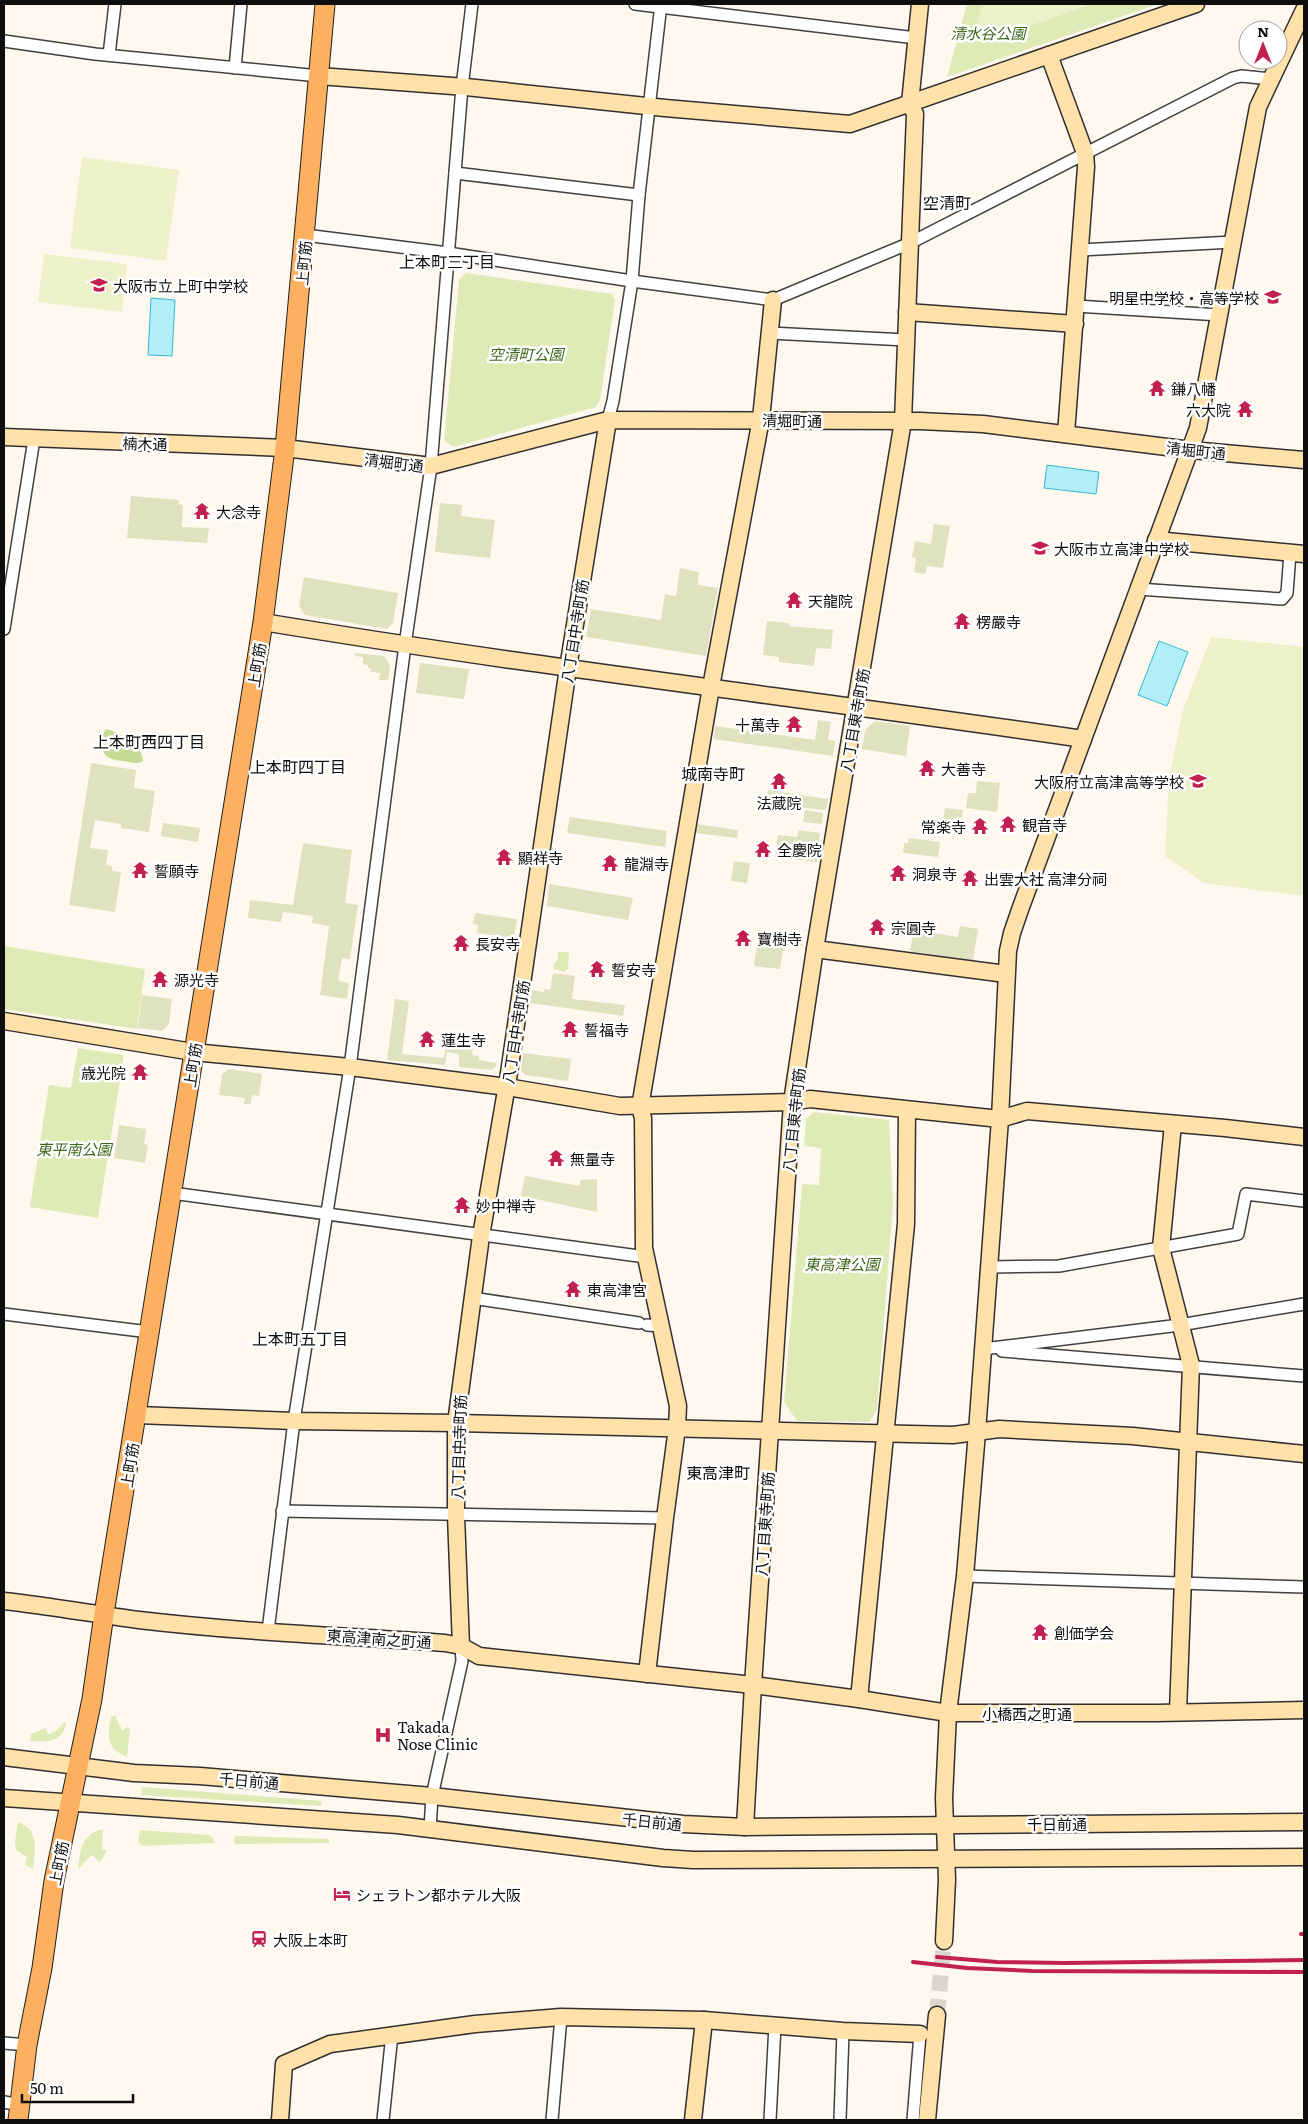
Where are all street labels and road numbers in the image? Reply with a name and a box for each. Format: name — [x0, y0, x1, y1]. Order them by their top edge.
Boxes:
street label: 上町筋 — [290, 240, 316, 286]
street label: 清堀町通 — [762, 408, 822, 432]
street label: 楠木通 — [122, 431, 168, 455]
street label: 清堀町通 — [1165, 435, 1227, 465]
street label: 清堀町通 — [363, 447, 425, 477]
street label: 八丁目中寺町筋 — [554, 577, 594, 685]
street label: 上町筋 — [241, 641, 271, 689]
street label: 八丁目東寺町筋 — [834, 666, 874, 774]
street label: 八丁目中寺町筋 — [495, 978, 535, 1086]
street label: 上町筋 — [177, 1041, 207, 1089]
street label: 八丁目東寺町筋 — [776, 1067, 810, 1173]
street label: 八丁目中寺町筋 — [445, 1394, 471, 1500]
street label: 上町筋 — [114, 1441, 144, 1489]
street label: 八丁目東寺町筋 — [749, 1471, 779, 1577]
street label: 東高津南之町通 — [326, 1623, 432, 1653]
street label: 小橋西之町通 — [982, 1702, 1072, 1725]
street label: 千日前通 — [218, 1766, 280, 1794]
street label: 千日前通 — [621, 1806, 683, 1836]
street label: 千日前通 — [1027, 1812, 1087, 1835]
street label: 上町筋 — [42, 1839, 74, 1887]

